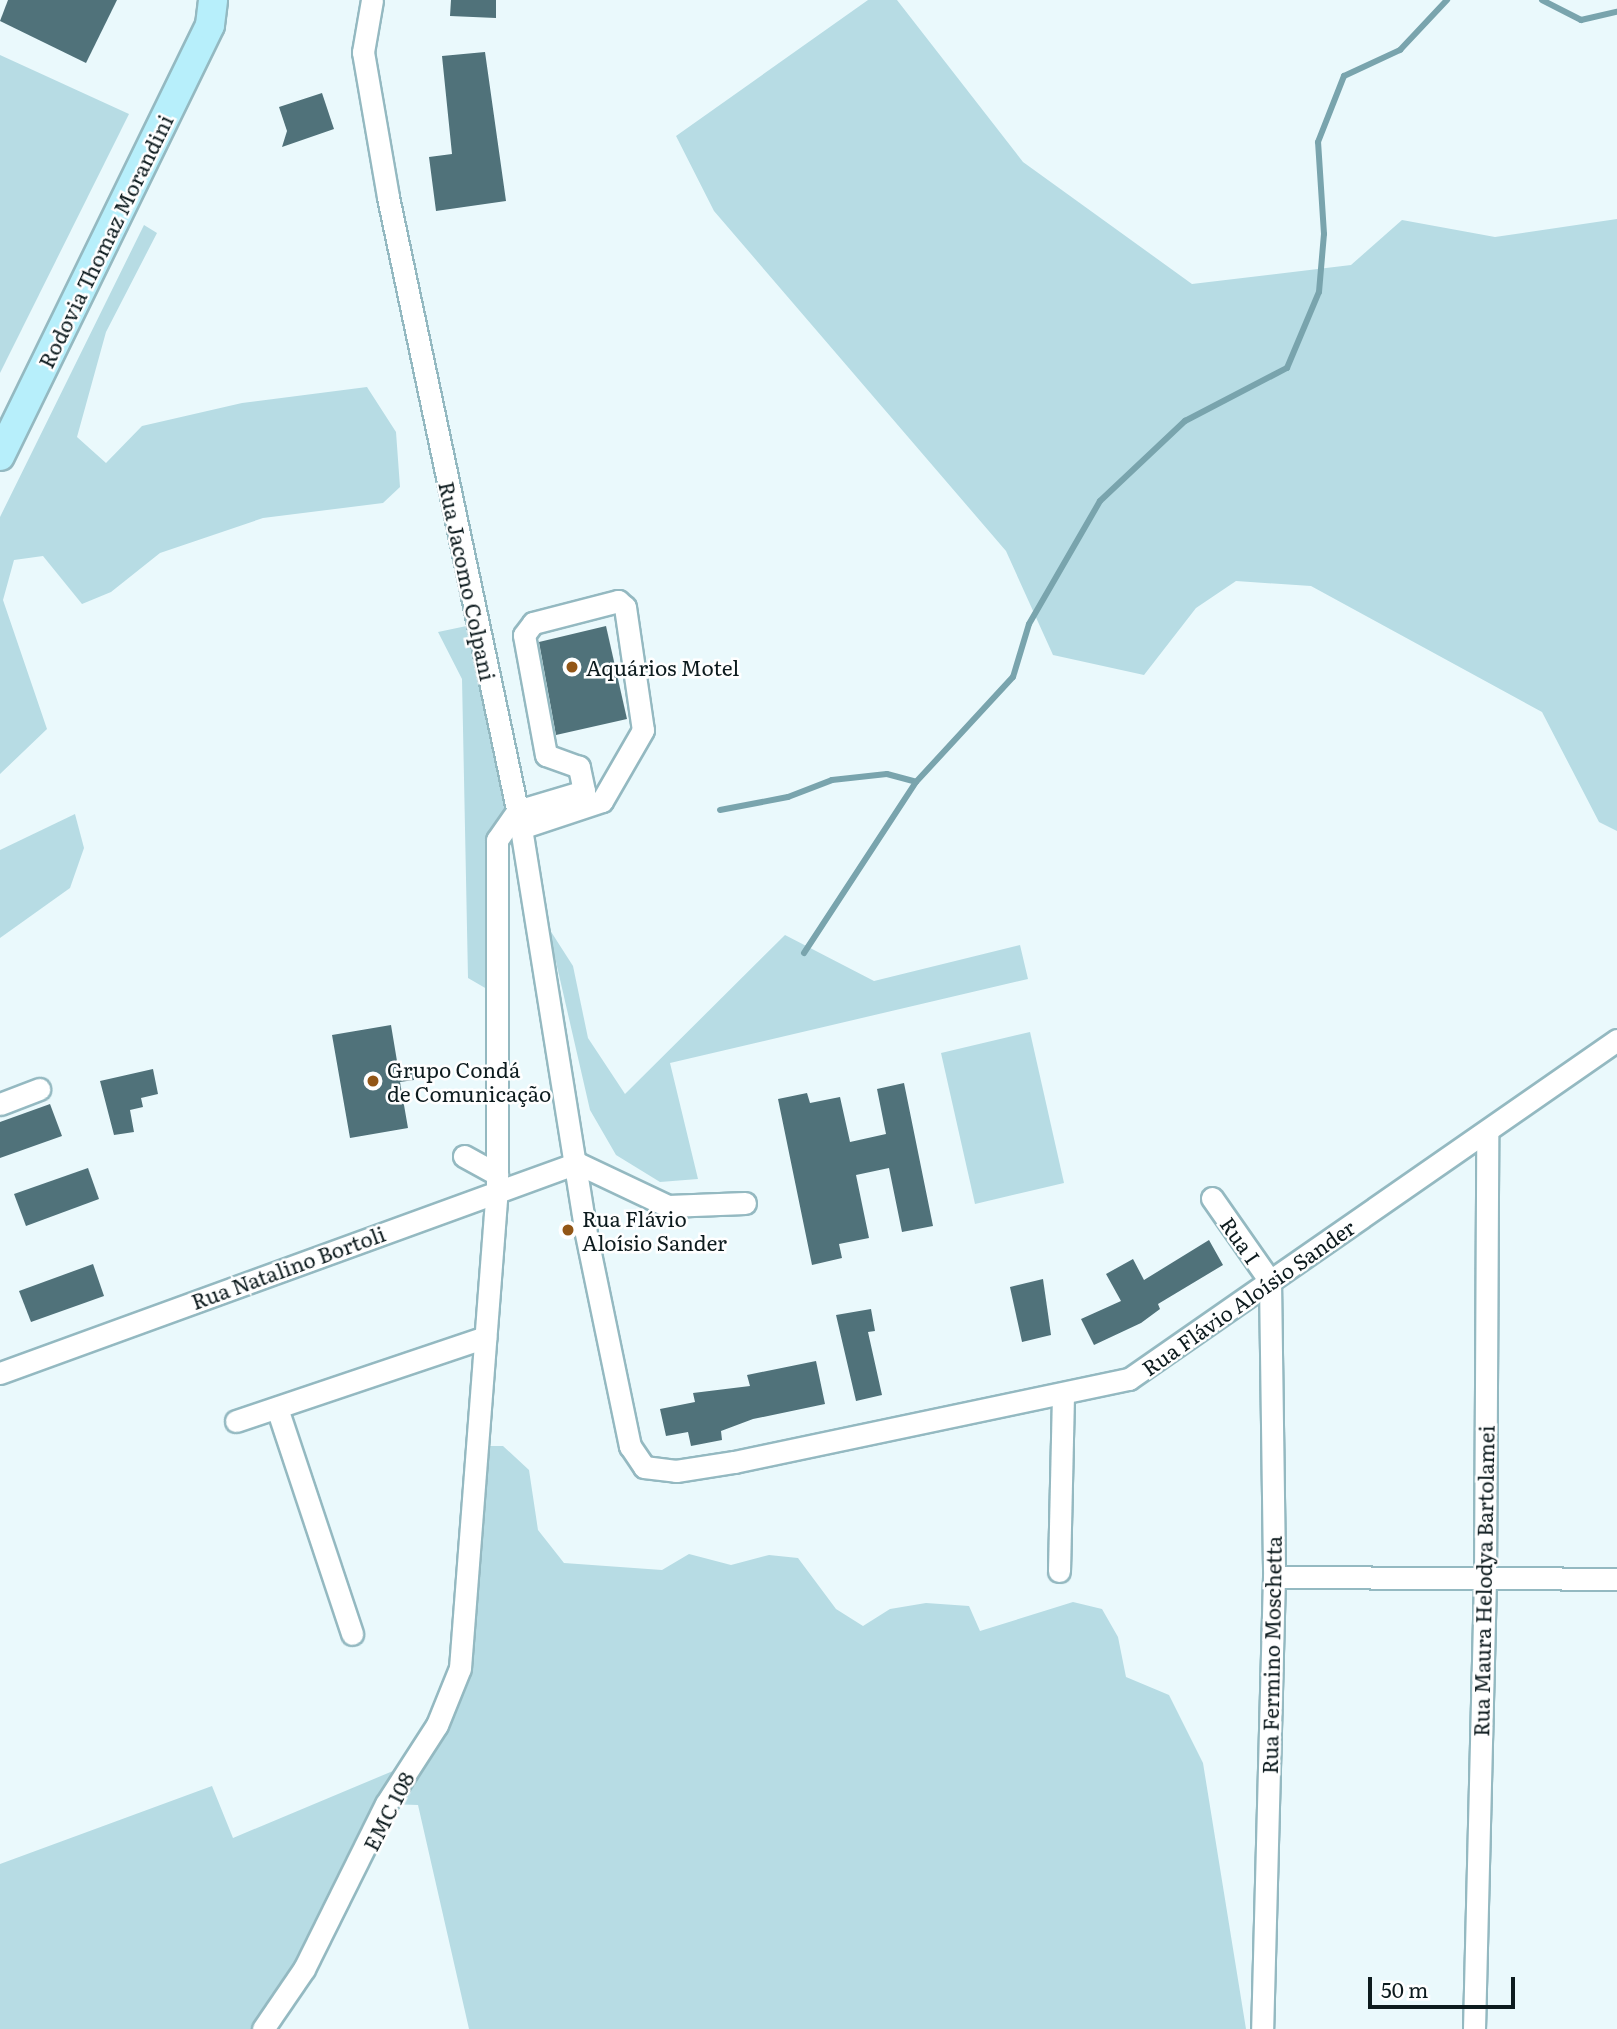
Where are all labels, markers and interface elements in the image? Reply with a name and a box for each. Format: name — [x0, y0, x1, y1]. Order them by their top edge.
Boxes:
street label: Rodovia Thomaz Morandini — [33, 110, 177, 372]
street label: Rua Jacomo Colpani — [435, 479, 501, 683]
place label: Aquários Motel — [586, 654, 739, 680]
marker: Aquários Motel — [564, 659, 580, 675]
place label: Grupo Condá de Comunicação — [387, 1056, 551, 1106]
marker: Grupo Condá de Comunicação — [365, 1073, 381, 1089]
place label: Rua Flávio Aloísio Sander — [582, 1205, 727, 1255]
street label: Rua I — [1216, 1212, 1266, 1268]
street label: Rua Flávio Aloísio Sander — [1137, 1214, 1359, 1380]
street label: Rua Natalino Bortoli — [188, 1220, 388, 1314]
marker: Rua Flávio Aloísio Sander — [560, 1222, 576, 1238]
street label: Rua Maura Helodya Bartolamei — [1468, 1425, 1498, 1737]
street label: Rua Fermino Moschetta — [1256, 1536, 1286, 1774]
street label: EMC 108 — [357, 1767, 419, 1855]
scale bar — [1372, 1962, 1519, 2006]
text: 50 m — [1381, 1973, 1428, 2004]

